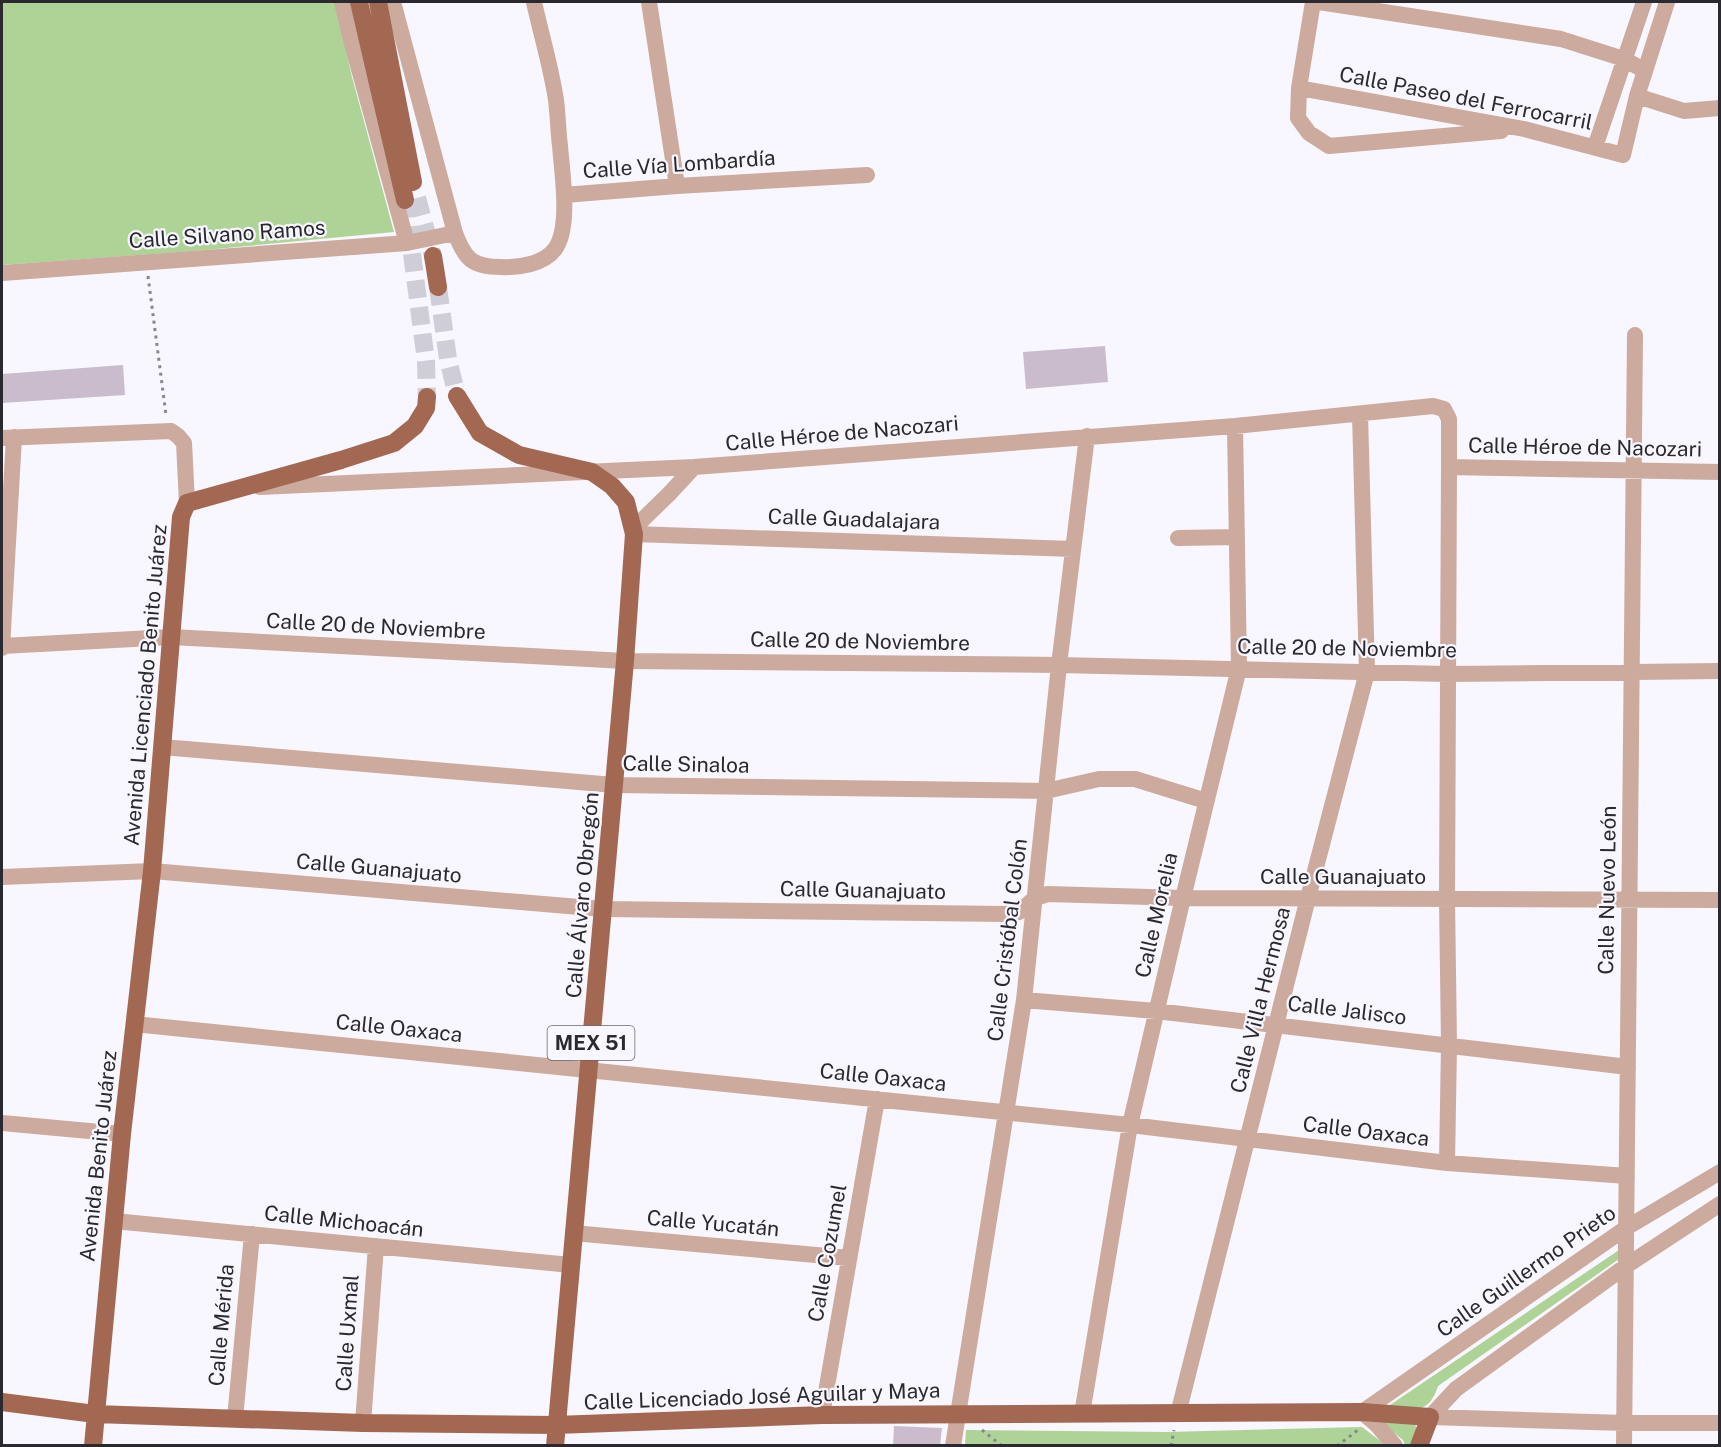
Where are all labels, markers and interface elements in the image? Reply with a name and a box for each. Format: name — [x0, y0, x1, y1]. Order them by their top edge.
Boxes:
street label: Calle Paseo del Ferrocarril — [1337, 61, 1595, 135]
street label: Calle Vía Lombardía — [582, 145, 776, 183]
street label: Calle Silvano Ramos — [128, 215, 326, 253]
street label: Calle Héroe de Nacozari — [724, 410, 960, 456]
street label: Calle Héroe de Nacozari — [1468, 432, 1702, 462]
street label: Calle Guadalajara — [767, 503, 941, 535]
street label: Avenida Licenciado Benito Juárez — [118, 523, 172, 847]
street label: Calle 20 de Noviembre — [266, 608, 486, 644]
street label: Calle 20 de Noviembre — [750, 627, 970, 655]
street label: Calle 20 de Noviembre — [1237, 634, 1457, 662]
street label: Calle Sinaloa — [622, 750, 750, 778]
street label: Calle Álvaro Obregón — [561, 791, 603, 999]
street label: Calle Nuevo León — [1593, 805, 1621, 975]
street label: Calle Cristóbal Colón — [982, 837, 1032, 1043]
street label: Calle Guanajuato — [295, 848, 463, 888]
street label: Calle Morelia — [1129, 850, 1183, 980]
street label: Calle Guanajuato — [1260, 864, 1426, 889]
street label: Calle Guanajuato — [780, 876, 946, 904]
street label: Calle Villa Hermosa — [1225, 904, 1295, 1096]
street label: Calle Jalisco — [1286, 990, 1408, 1030]
street label: Calle Oaxaca — [334, 1009, 464, 1047]
road number: MEX 51 — [548, 1026, 634, 1060]
street label: Avenida Benito Juárez — [74, 1049, 122, 1263]
street label: Calle Oaxaca — [818, 1058, 948, 1096]
street label: Calle Oaxaca — [1301, 1111, 1431, 1151]
street label: Calle Cozumel — [803, 1182, 851, 1324]
street label: Calle Michoacán — [263, 1200, 425, 1242]
street label: Calle Guillermo Prieto — [1432, 1200, 1620, 1342]
street label: Calle Yucatán — [646, 1205, 780, 1241]
street label: Calle Mérida — [203, 1263, 239, 1387]
street label: Calle Uxmal — [330, 1274, 364, 1392]
street label: Calle Licenciado José Aguilar y Maya — [583, 1377, 941, 1415]

